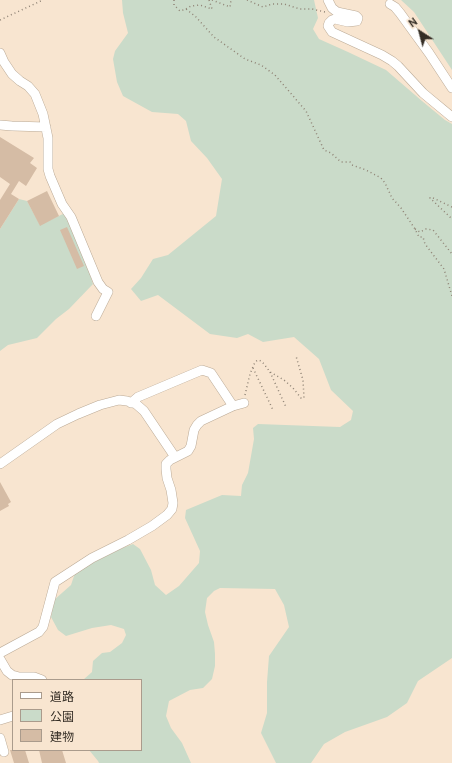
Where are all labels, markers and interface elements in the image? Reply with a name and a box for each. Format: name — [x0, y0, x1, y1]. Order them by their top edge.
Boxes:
north arrow — [400, 12, 440, 52]
text: N — [406, 14, 420, 30]
legend — [12, 679, 142, 751]
text: 道路 — [50, 689, 74, 704]
text: 公園 — [50, 709, 74, 724]
text: 建物 — [50, 729, 74, 744]

